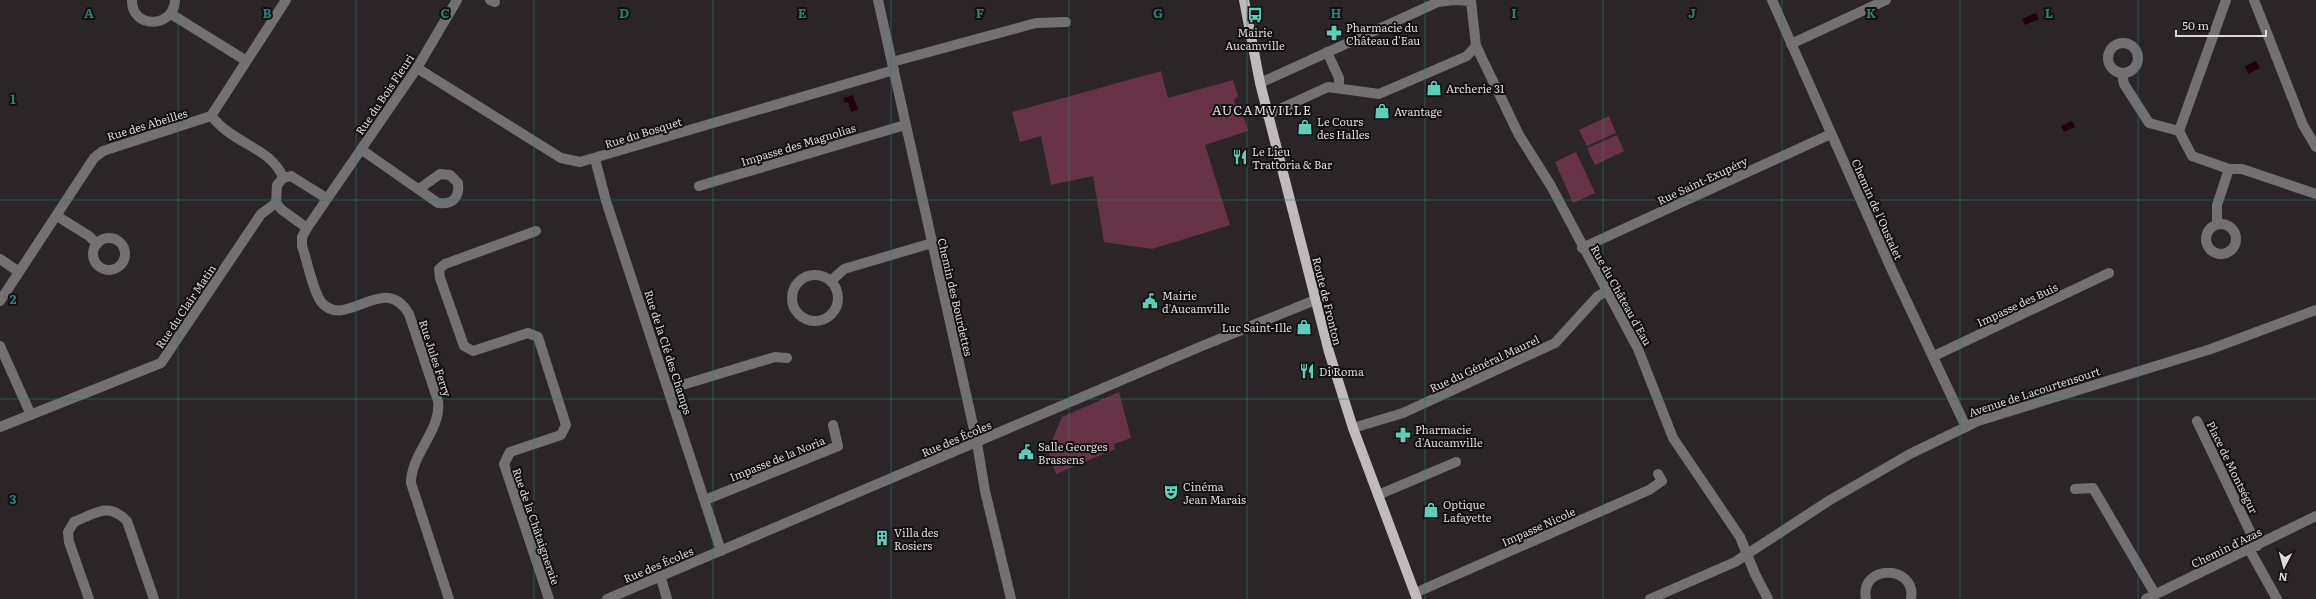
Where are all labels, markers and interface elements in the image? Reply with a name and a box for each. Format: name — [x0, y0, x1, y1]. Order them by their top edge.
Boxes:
text: A — [84, 3, 94, 22]
text: B — [263, 3, 272, 22]
text: C — [440, 3, 450, 22]
text: D — [619, 3, 629, 22]
text: E — [798, 3, 807, 22]
text: F — [976, 3, 984, 22]
text: G — [1153, 3, 1163, 22]
text: H — [1331, 3, 1342, 22]
text: I — [1511, 3, 1517, 22]
text: J — [1688, 3, 1696, 22]
text: K — [1866, 3, 1877, 22]
text: L — [2045, 3, 2053, 22]
bus stop icon: Mairie Aucamville — [1246, 6, 1264, 24]
scale bar — [2176, 12, 2266, 38]
text: 50 m — [2182, 16, 2209, 34]
place label: Pharmacie du Château d'Eau — [1346, 19, 1420, 48]
place label: Mairie Aucamville — [1225, 24, 1285, 53]
pharmacy icon: Pharmacie du Château d'Eau — [1325, 24, 1343, 42]
street label: Rue du Bois Fleuri — [351, 50, 417, 138]
shop icon: Archerie 31 — [1425, 79, 1443, 97]
place label: Archerie 31 — [1446, 80, 1505, 96]
text: 1 — [10, 89, 16, 108]
district label: AUCAMVILLE — [1212, 100, 1312, 119]
shop icon: Avantage — [1373, 102, 1391, 120]
place label: Avantage — [1394, 103, 1442, 119]
street label: Rue des Abeilles — [105, 104, 189, 144]
street label: Rue du Bosquet — [602, 112, 684, 151]
place label: Le Cours des Halles — [1317, 113, 1369, 142]
shop icon: Le Cours des Halles — [1296, 118, 1314, 136]
street label: Impasse des Magnolias — [739, 119, 857, 169]
place label: Le Lieu Trattoria & Bar — [1252, 143, 1333, 172]
restaurant icon: Le Lieu Trattoria & Bar — [1231, 148, 1249, 166]
street label: Rue Saint-Exupéry — [1654, 152, 1750, 208]
street label: Chemin de l'Oustalet — [1849, 156, 1908, 262]
street label: Chemin des Bourdettes — [935, 236, 977, 358]
street label: Rue du Château d'Eau — [1588, 242, 1656, 348]
street label: Route de Fronton — [1309, 255, 1347, 347]
street label: Rue du Clair Matin — [151, 261, 219, 351]
street label: Impasse des Buis — [1974, 278, 2060, 330]
place label: Mairie d'Aucamville — [1162, 287, 1230, 316]
street label: Rue de la Clé des Champs — [641, 288, 697, 416]
text: 2 — [10, 289, 17, 308]
public building icon: Mairie d'Aucamville — [1141, 292, 1159, 310]
street label: Rue Jules Ferry — [416, 317, 456, 399]
shop icon: Luc Saint-Ille — [1295, 318, 1313, 336]
place label: Luc Saint-Ille — [1222, 319, 1292, 335]
street label: Rue du Général Maurel — [1426, 330, 1542, 396]
restaurant icon: Di Roma — [1298, 362, 1316, 380]
street label: Avenue de Lacourtensourt — [1966, 362, 2102, 420]
place label: Di Roma — [1319, 363, 1364, 379]
street label: Rue des Écoles — [919, 416, 993, 460]
street label: Place de Montségur — [2204, 418, 2263, 517]
place label: Pharmacie d'Aucamville — [1415, 421, 1483, 450]
pharmacy icon: Pharmacie d'Aucamville — [1394, 426, 1412, 444]
street label: Impasse de la Noria — [727, 432, 827, 484]
place label: Salle Georges Brassens — [1038, 438, 1108, 467]
public building icon: Salle Georges Brassens — [1017, 443, 1035, 461]
street label: Rue de la Châtaigneraie — [509, 465, 565, 587]
place label: Cinéma Jean Marais — [1183, 478, 1246, 507]
theatre icon: Cinéma Jean Marais — [1162, 483, 1180, 501]
text: 3 — [9, 489, 17, 508]
place label: Optique Lafayette — [1443, 496, 1492, 525]
shop icon: Optique Lafayette — [1422, 501, 1440, 519]
street label: Impasse Nicole — [1499, 503, 1578, 549]
street label: Chemin d'Azas — [2188, 523, 2264, 571]
place label: Villa des Rosiers — [894, 524, 938, 553]
building icon: Villa des Rosiers — [873, 529, 891, 547]
street label: Rue des Écoles — [621, 542, 695, 586]
north arrow — [2264, 547, 2304, 587]
text: N — [2277, 570, 2288, 586]

